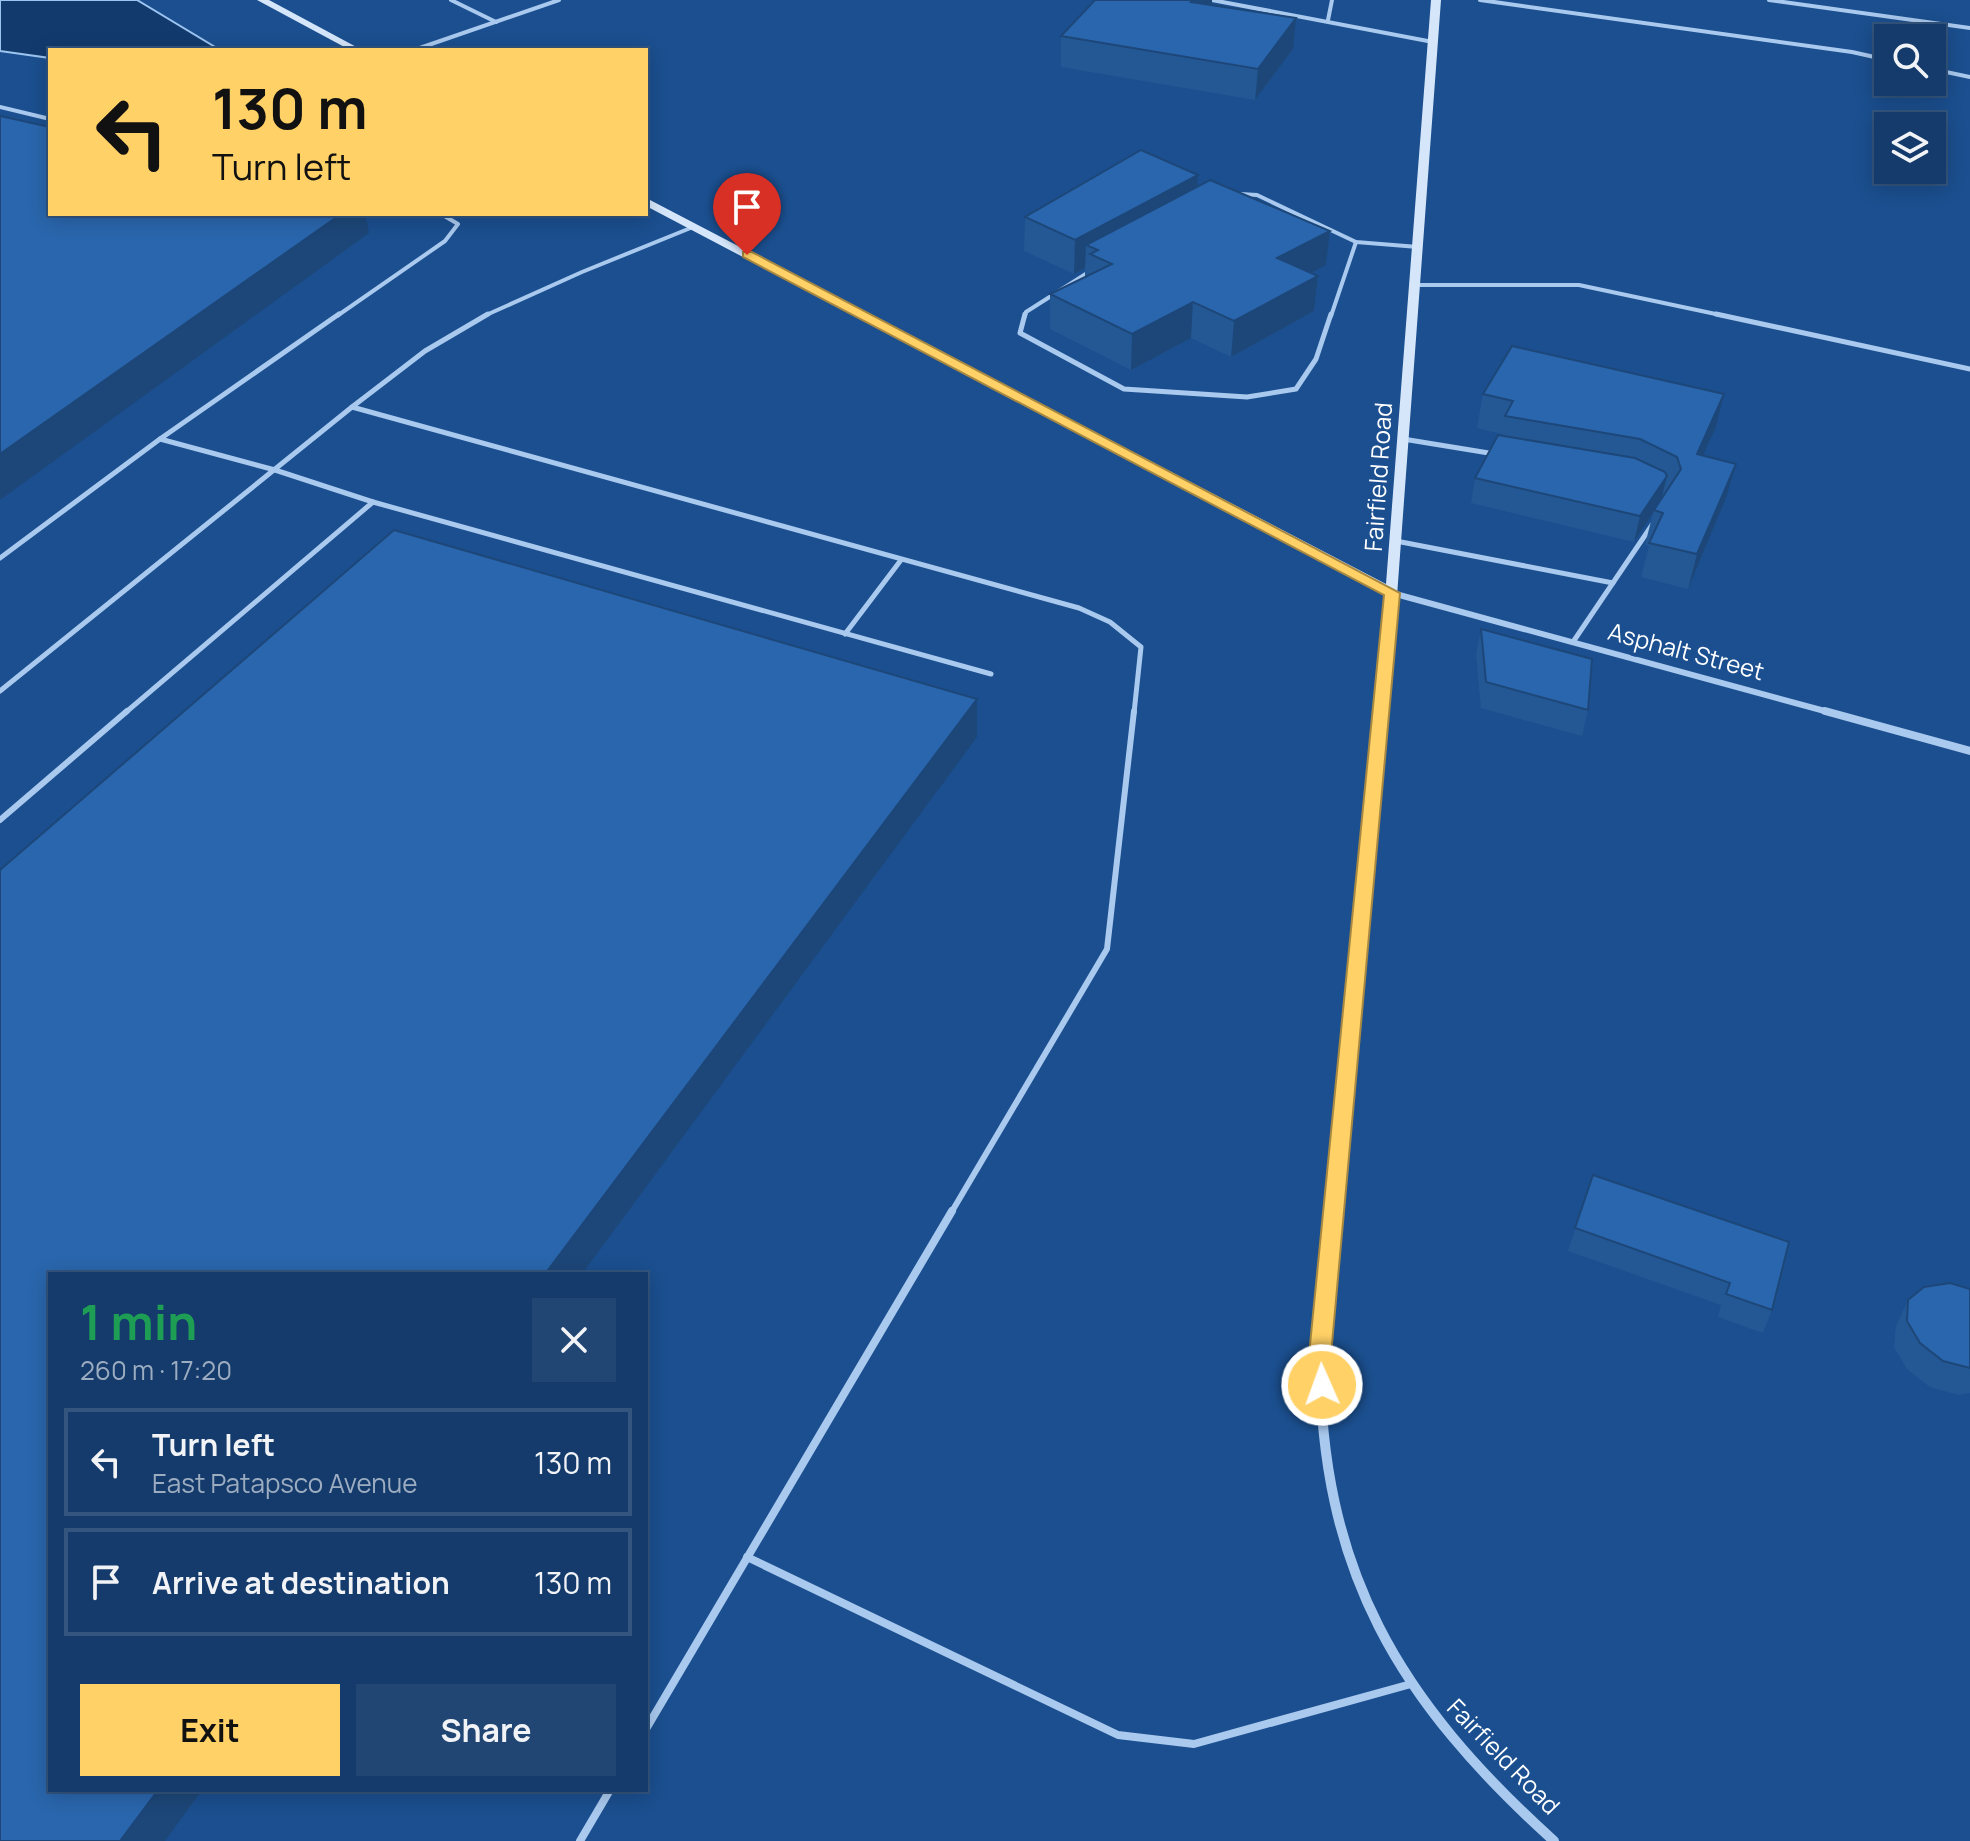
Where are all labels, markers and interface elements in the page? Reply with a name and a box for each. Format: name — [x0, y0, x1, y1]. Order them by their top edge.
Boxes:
map controls — [1874, 24, 1946, 184]
button: search — [1874, 24, 1946, 96]
text: 130 m — [212, 69, 368, 146]
icon: left — [80, 80, 184, 184]
button: layers — [1874, 112, 1946, 184]
text: Turn left — [212, 142, 351, 191]
pin — [713, 173, 781, 255]
icon: arrive — [725, 185, 769, 229]
street label: Fairfield Road — [1356, 401, 1399, 552]
street label: Asphalt Street — [1605, 614, 1768, 687]
text: 1 min — [80, 1289, 197, 1354]
button: close — [532, 1298, 616, 1382]
position arrow — [1280, 1343, 1364, 1427]
text: 260 m · 17:20 — [80, 1352, 232, 1388]
text: Turn left — [152, 1424, 275, 1465]
icon: left — [84, 1440, 128, 1484]
text: 130 m — [534, 1442, 612, 1483]
text: East Patapsco Avenue — [152, 1465, 417, 1501]
icon: arrive — [84, 1560, 128, 1604]
text: Arrive at destination — [152, 1562, 450, 1603]
text: 130 m — [534, 1562, 612, 1603]
button: Exit — [80, 1684, 340, 1776]
button: Share — [356, 1684, 616, 1776]
street label: Fairfield Road — [1440, 1691, 1568, 1821]

